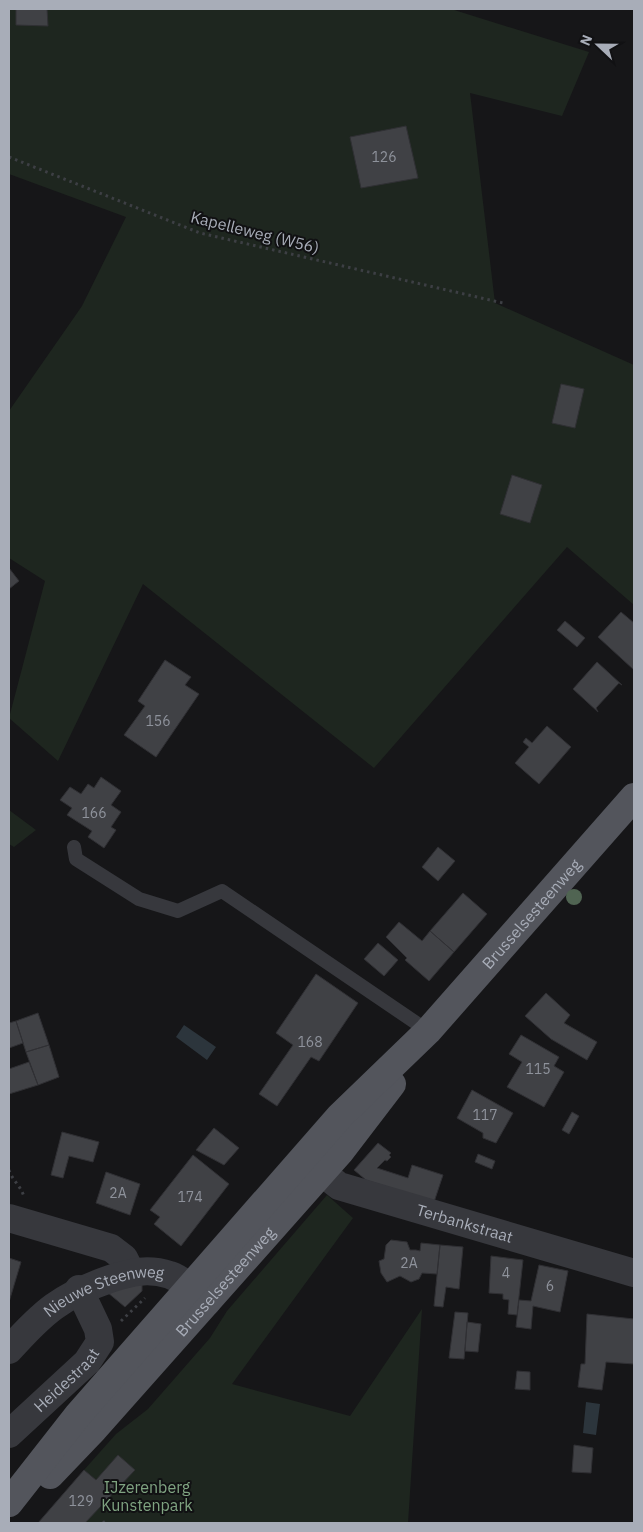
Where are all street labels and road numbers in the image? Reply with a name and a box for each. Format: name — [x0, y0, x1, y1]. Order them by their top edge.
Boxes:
street label: Kapelleweg (W56) — [189, 206, 321, 258]
street label: Brusselsesteenweg — [478, 854, 585, 973]
street label: Terbankstraat — [414, 1199, 516, 1247]
street label: Brusselsesteenweg — [171, 1222, 279, 1340]
street label: Nieuwe Steenweg — [39, 1261, 166, 1321]
street label: Heidestraat — [29, 1344, 103, 1416]

